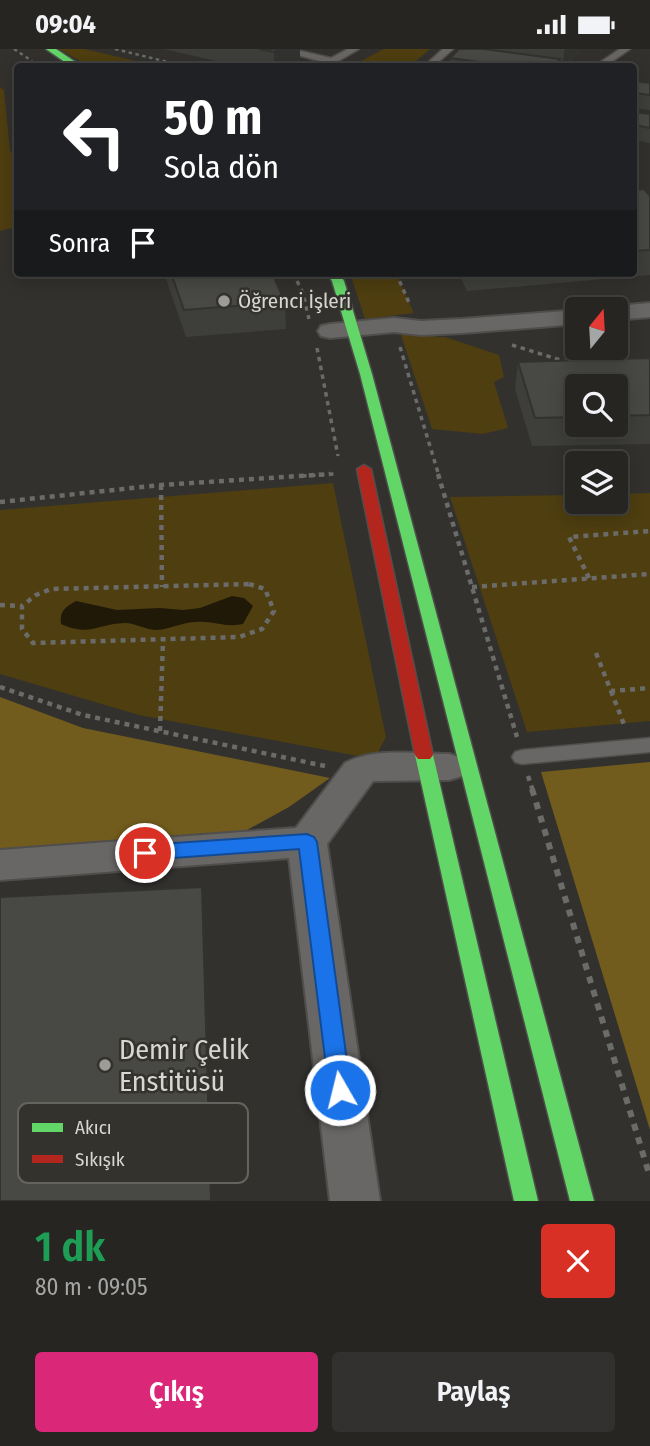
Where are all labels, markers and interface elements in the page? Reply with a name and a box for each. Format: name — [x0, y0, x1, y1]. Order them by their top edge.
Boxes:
text: 09:04 — [35, 9, 96, 40]
text: 50 m — [164, 88, 262, 147]
icon: left — [49, 91, 140, 182]
text: Sola dön — [164, 148, 279, 186]
icon: arrive — [124, 224, 162, 262]
text: Sonra — [49, 228, 110, 259]
place label: Öğrenci İşleri — [238, 288, 351, 314]
marker: Öğrenci İşleri — [216, 293, 232, 309]
north arrow — [565, 297, 628, 361]
map controls — [565, 297, 628, 514]
button: search — [565, 374, 628, 437]
button: layers — [565, 451, 628, 514]
pin — [115, 823, 175, 883]
icon: arrive — [126, 834, 164, 872]
place label: Demir Çelik Enstitüsü — [119, 1033, 250, 1098]
position arrow — [303, 1053, 377, 1127]
marker: Demir Çelik Enstitüsü — [97, 1057, 113, 1073]
legend — [18, 1103, 248, 1183]
text: Akıcı — [75, 1116, 112, 1139]
text: Sıkışık — [75, 1148, 125, 1171]
text: 1 dk — [35, 1222, 105, 1272]
button: close — [541, 1224, 615, 1298]
text: 80 m · 09:05 — [35, 1273, 148, 1301]
button: Çıkış — [35, 1352, 318, 1432]
button: Paylaş — [332, 1352, 615, 1432]

